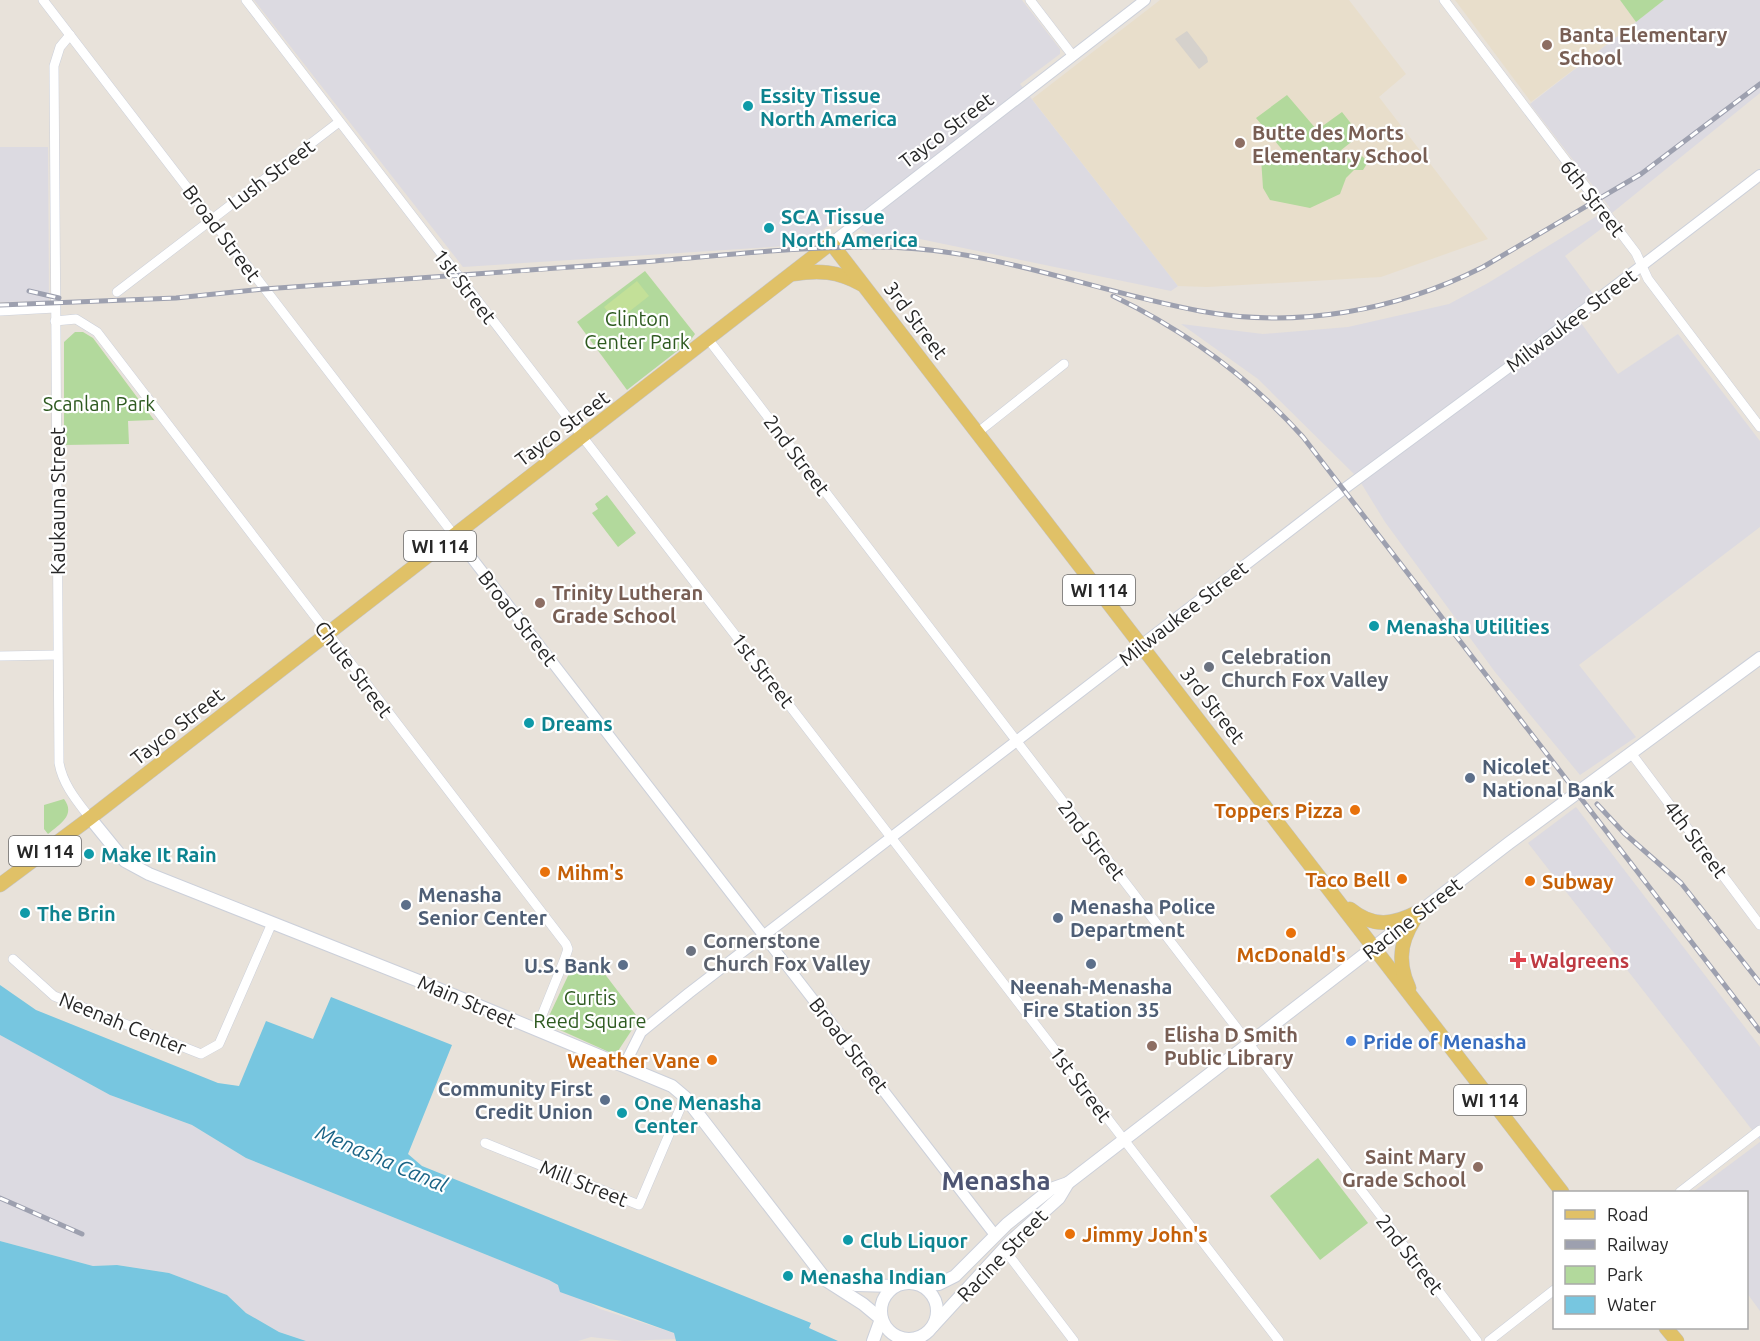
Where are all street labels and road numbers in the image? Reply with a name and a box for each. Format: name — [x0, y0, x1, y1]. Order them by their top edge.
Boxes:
street label: Tayco Street — [895, 87, 998, 173]
street label: Lush Street — [223, 134, 319, 214]
street label: 6th Street — [1556, 155, 1630, 241]
street label: Broad Street — [178, 180, 266, 286]
street label: 1st Street — [429, 244, 501, 328]
street label: Milwaukee Street — [1501, 264, 1641, 376]
street label: 3rd Street — [879, 277, 953, 363]
street label: Tayco Street — [511, 385, 614, 471]
street label: 2nd Street — [759, 410, 835, 500]
street label: Kaukauna Street — [46, 427, 69, 575]
road number: WI 114 — [404, 531, 476, 561]
street label: Milwaukee Street — [1114, 556, 1252, 670]
street label: Broad Street — [474, 566, 562, 670]
road number: WI 114 — [1063, 575, 1135, 605]
street label: Chute Street — [310, 616, 398, 722]
street label: 1st Street — [727, 628, 799, 712]
street label: 3rd Street — [1176, 662, 1250, 748]
street label: Tayco Street — [126, 683, 228, 769]
street label: 2nd Street — [1054, 796, 1130, 885]
street label: 4th Street — [1659, 796, 1733, 882]
road number: WI 114 — [9, 836, 81, 866]
street label: Racine Street — [1358, 872, 1466, 964]
street label: Main Street — [414, 970, 520, 1032]
street label: Neenah Center — [56, 987, 190, 1059]
street label: Broad Street — [805, 993, 893, 1097]
street label: 1st Street — [1045, 1042, 1117, 1126]
road number: WI 114 — [1454, 1085, 1526, 1115]
street label: Mill Street — [537, 1155, 632, 1211]
street label: Racine Street — [952, 1204, 1052, 1306]
street label: 2nd Street — [1372, 1210, 1448, 1299]

